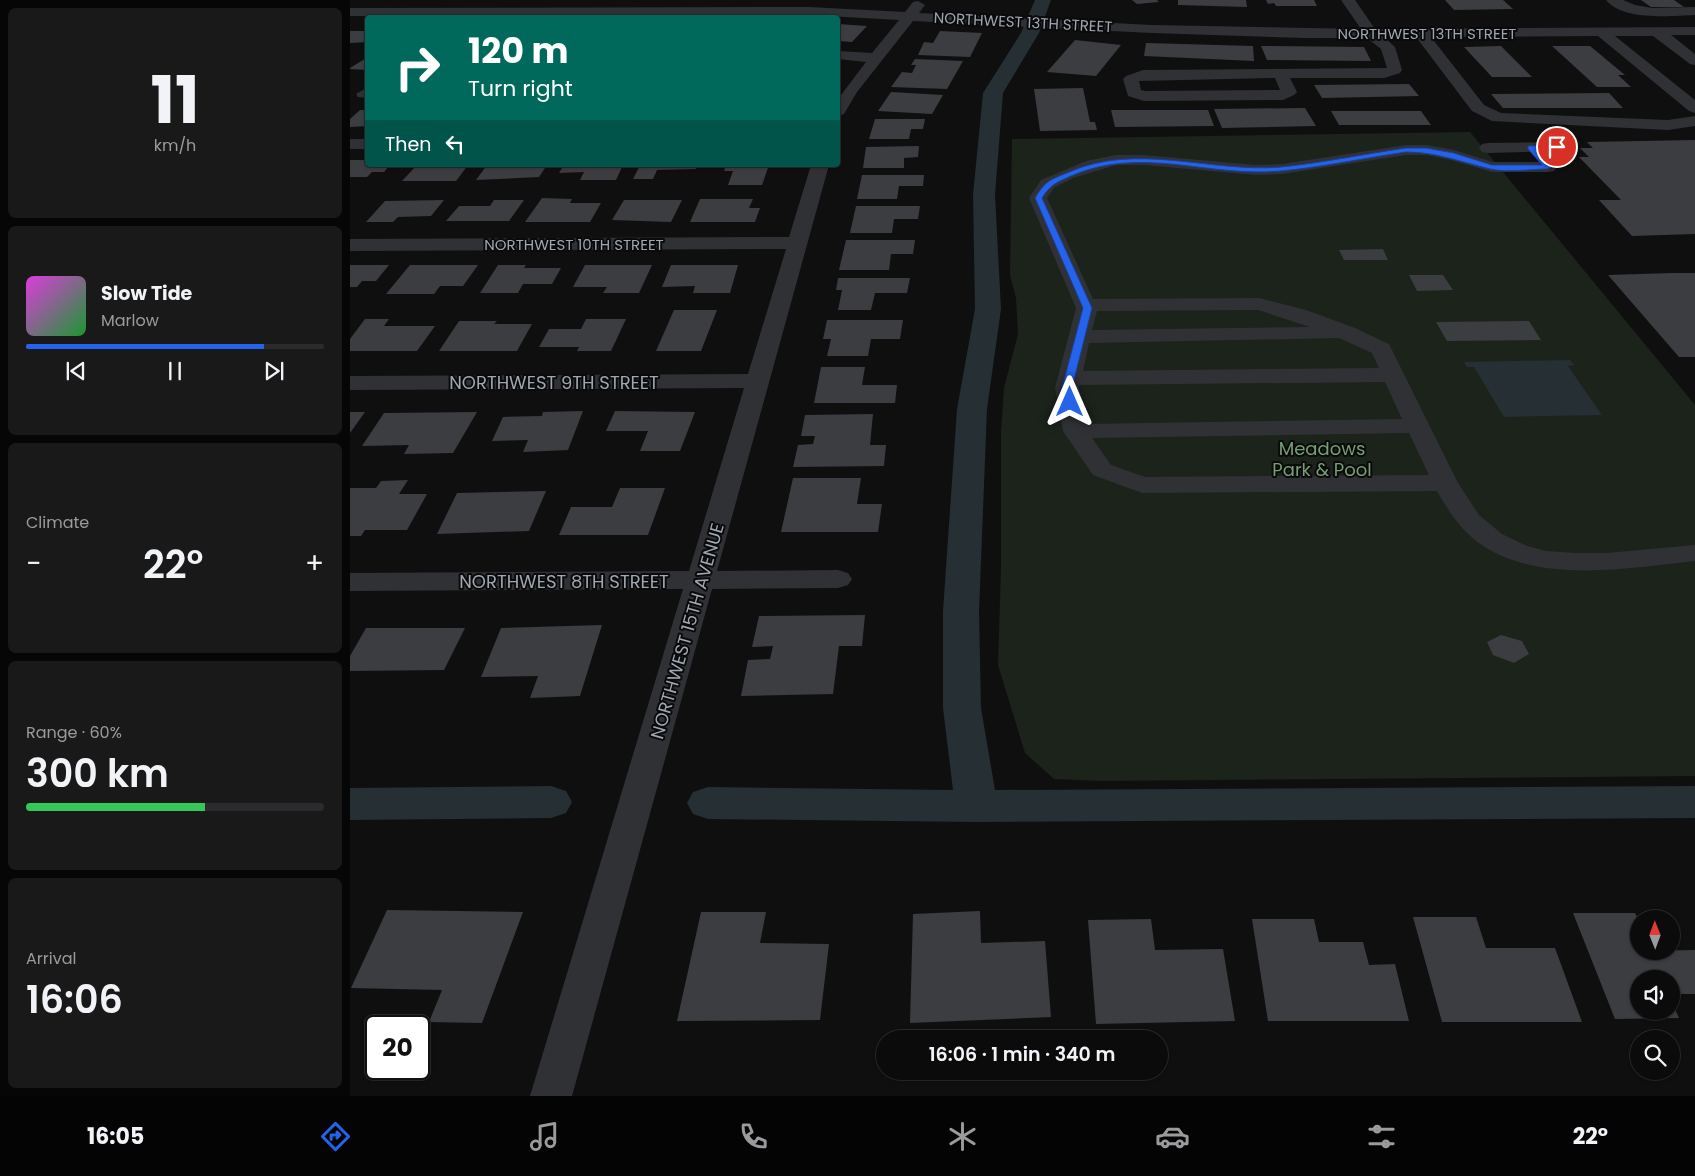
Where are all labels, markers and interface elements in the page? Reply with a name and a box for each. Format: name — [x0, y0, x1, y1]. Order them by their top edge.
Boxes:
street label: NORTHWEST 13TH STREET — [933, 7, 1113, 37]
street label: NORTHWEST 13TH STREET — [1338, 23, 1516, 44]
text: 120 m — [468, 26, 568, 75]
icon: right — [385, 35, 450, 100]
text: 11 — [151, 55, 199, 146]
text: Turn right — [468, 73, 573, 104]
pin — [1536, 126, 1578, 168]
icon: left — [441, 130, 469, 158]
text: Then — [385, 131, 431, 158]
icon: arrive — [1543, 133, 1571, 161]
text: km/h — [154, 134, 196, 157]
street label: NORTHWEST 10TH STREET — [484, 234, 664, 255]
text: Slow Tide — [101, 280, 192, 307]
text: Marlow — [101, 309, 159, 332]
icon: previous — [62, 357, 90, 385]
icon: pause — [161, 357, 189, 385]
icon: next — [260, 357, 288, 385]
street label: NORTHWEST 9TH STREET — [449, 370, 659, 395]
position arrow — [1043, 375, 1095, 427]
park label: Meadows Park & Pool — [1272, 436, 1372, 482]
text: Climate — [26, 511, 89, 534]
street label: NORTHWEST 15TH AVENUE — [644, 520, 730, 742]
text: 22° — [143, 538, 203, 591]
text: − — [26, 544, 41, 583]
text: + — [305, 544, 324, 583]
street label: NORTHWEST 8TH STREET — [459, 569, 669, 594]
text: Range · 60% — [26, 721, 122, 744]
text: 300 km — [26, 747, 169, 800]
north arrow — [1630, 910, 1680, 960]
map controls — [1630, 910, 1680, 1080]
text: Arrival — [26, 947, 76, 970]
button: sound — [1630, 970, 1680, 1020]
text: 16:06 — [26, 973, 123, 1026]
speed limit sign: 20 — [365, 1015, 430, 1080]
button: search — [1630, 1030, 1680, 1080]
text: 16:06 · 1 min · 340 m — [929, 1041, 1115, 1068]
icon: directions — [318, 1119, 353, 1154]
icon: music — [527, 1119, 562, 1154]
icon: phone — [736, 1119, 771, 1154]
icon: climate — [945, 1119, 980, 1154]
icon: car — [1155, 1119, 1190, 1154]
icon: filters — [1364, 1119, 1399, 1154]
text: 16:05 — [87, 1121, 144, 1152]
text: 22° — [1573, 1121, 1608, 1152]

